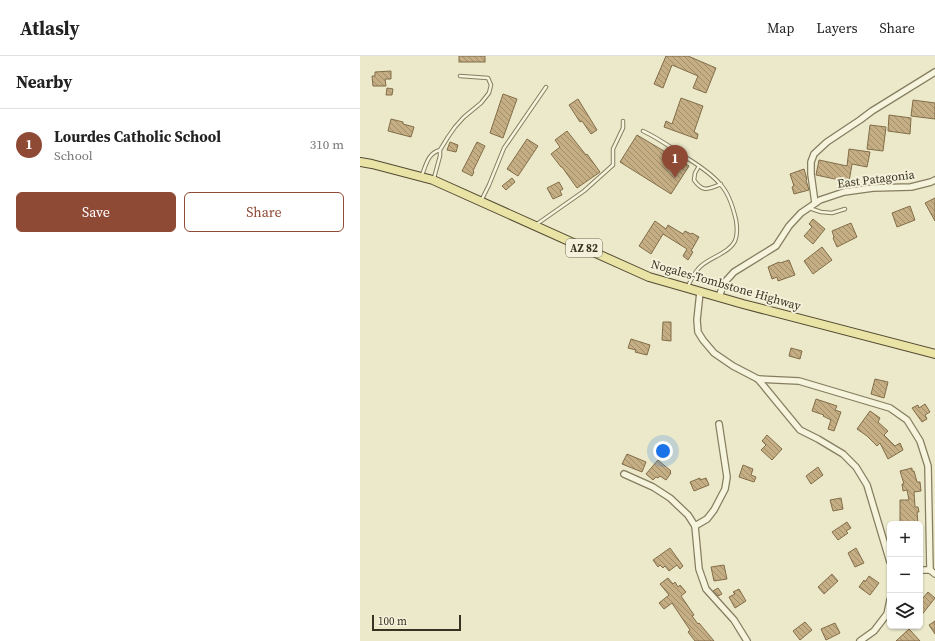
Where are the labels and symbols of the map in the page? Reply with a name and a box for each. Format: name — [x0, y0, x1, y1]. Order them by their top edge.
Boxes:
pin: 1 — [662, 145, 688, 178]
street label: East Patagonia — [836, 166, 917, 192]
road number: AZ 82 — [566, 239, 602, 257]
street label: Nogales-Tombstone Highway — [649, 256, 804, 314]
your location — [653, 441, 673, 461]
scale bar — [372, 613, 461, 632]

